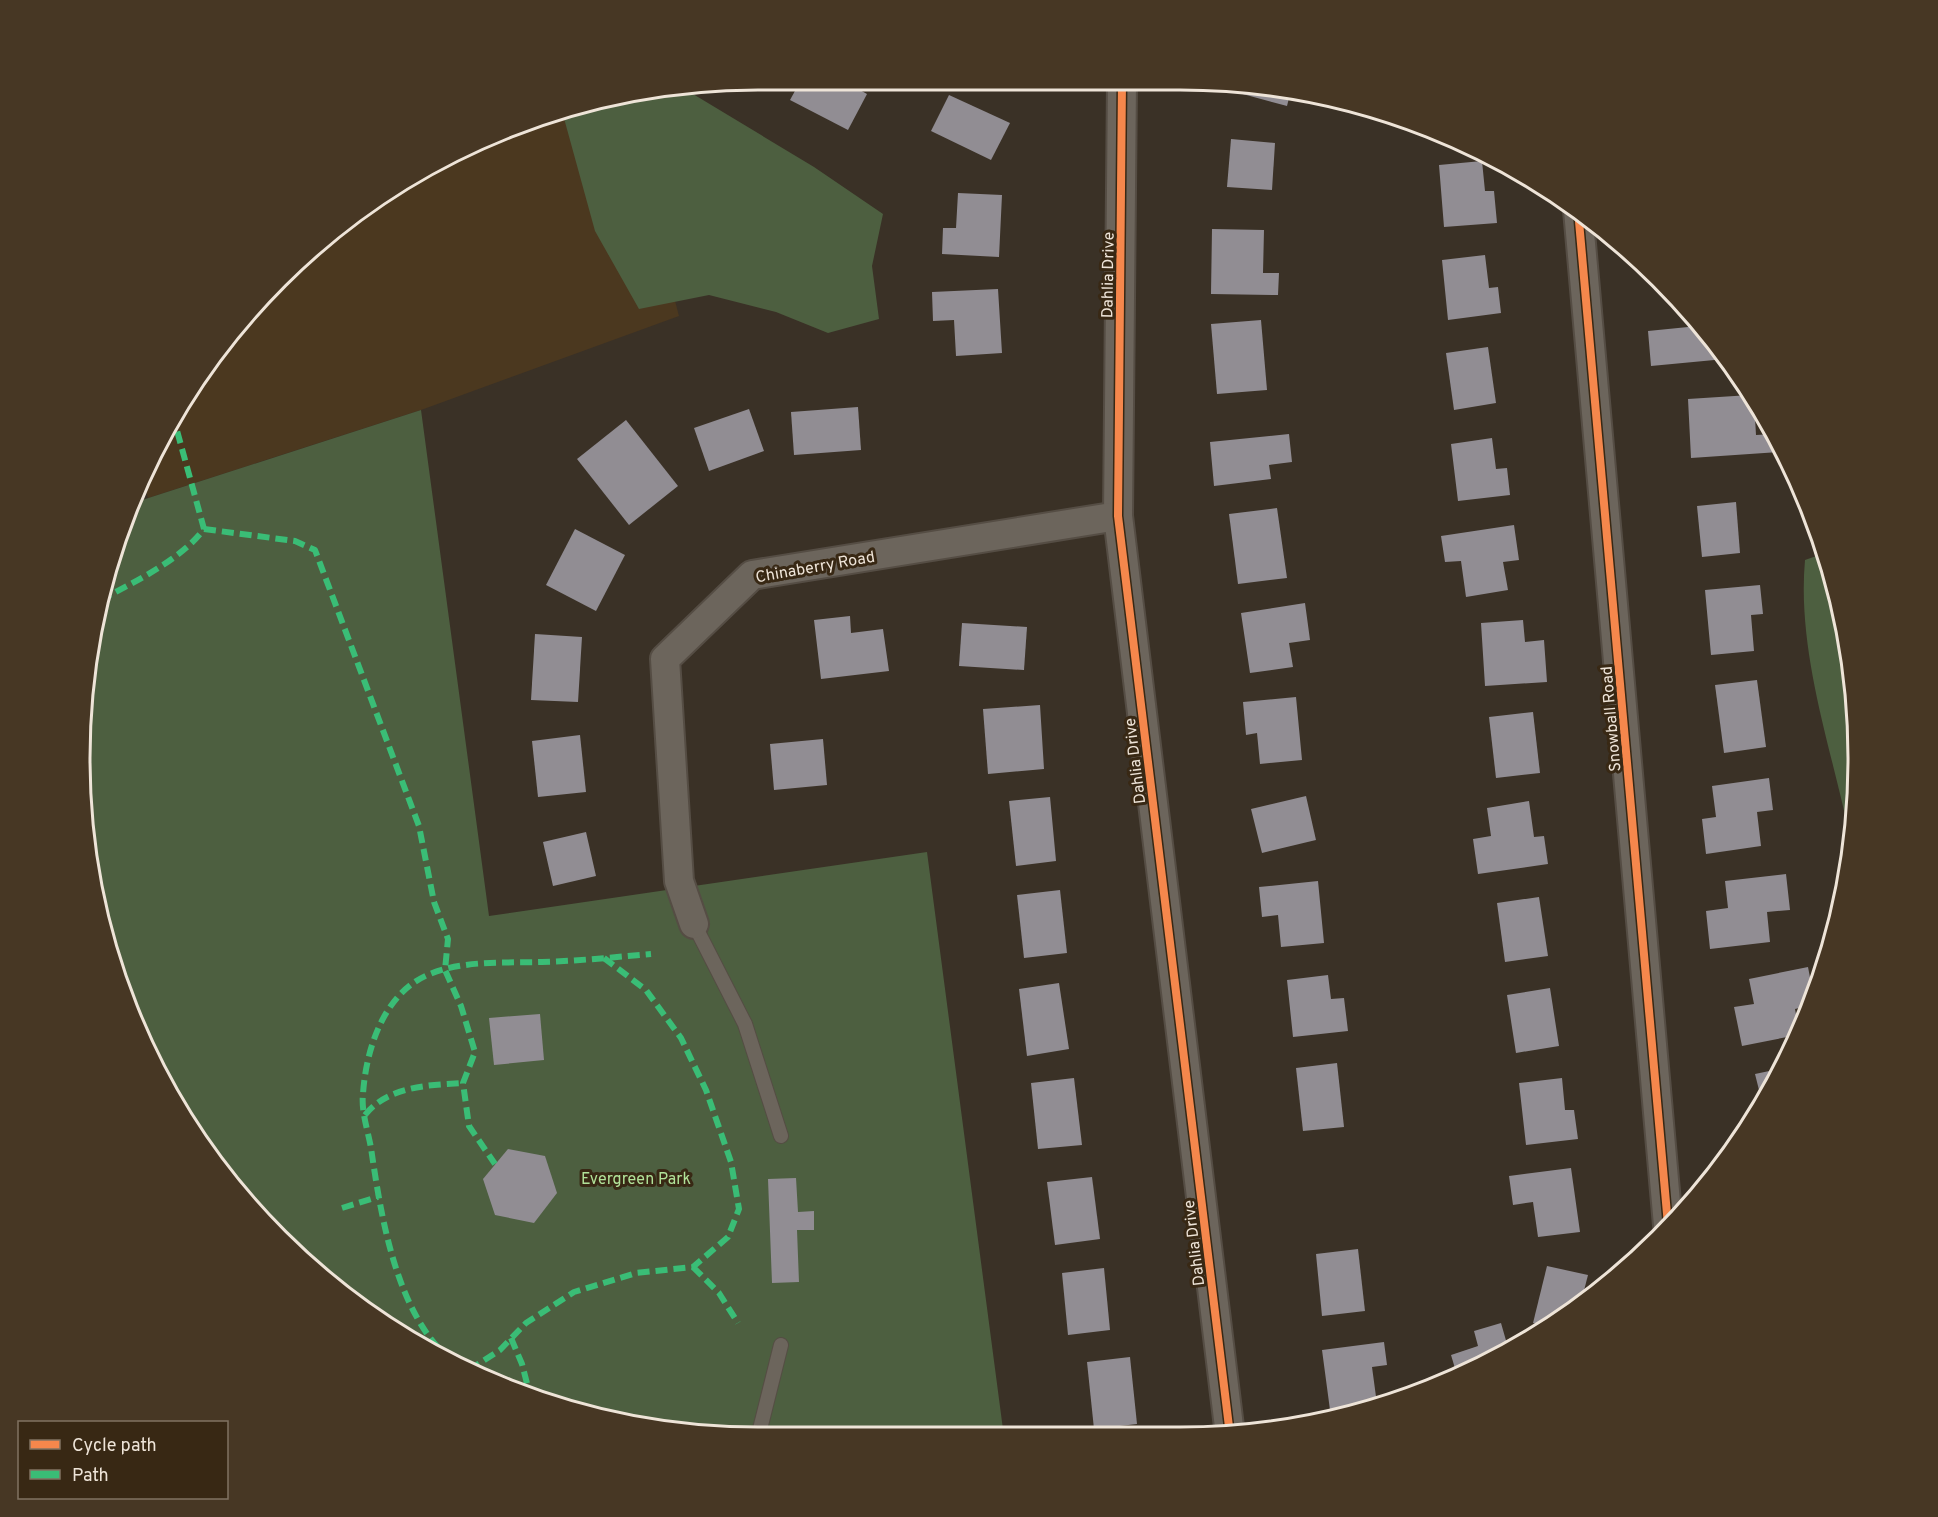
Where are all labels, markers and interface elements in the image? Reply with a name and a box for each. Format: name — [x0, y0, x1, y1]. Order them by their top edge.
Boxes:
street label: Dahlia Drive — [1098, 232, 1120, 318]
street label: Chinaberry Road — [754, 548, 877, 588]
street label: Snowball Road — [1597, 665, 1627, 772]
street label: Dahlia Drive — [1121, 717, 1151, 805]
park label: Evergreen Park — [581, 1170, 691, 1190]
street label: Dahlia Drive — [1180, 1199, 1210, 1287]
legend — [18, 1421, 228, 1499]
text: Cycle path — [72, 1435, 157, 1458]
text: Path — [72, 1465, 109, 1488]

